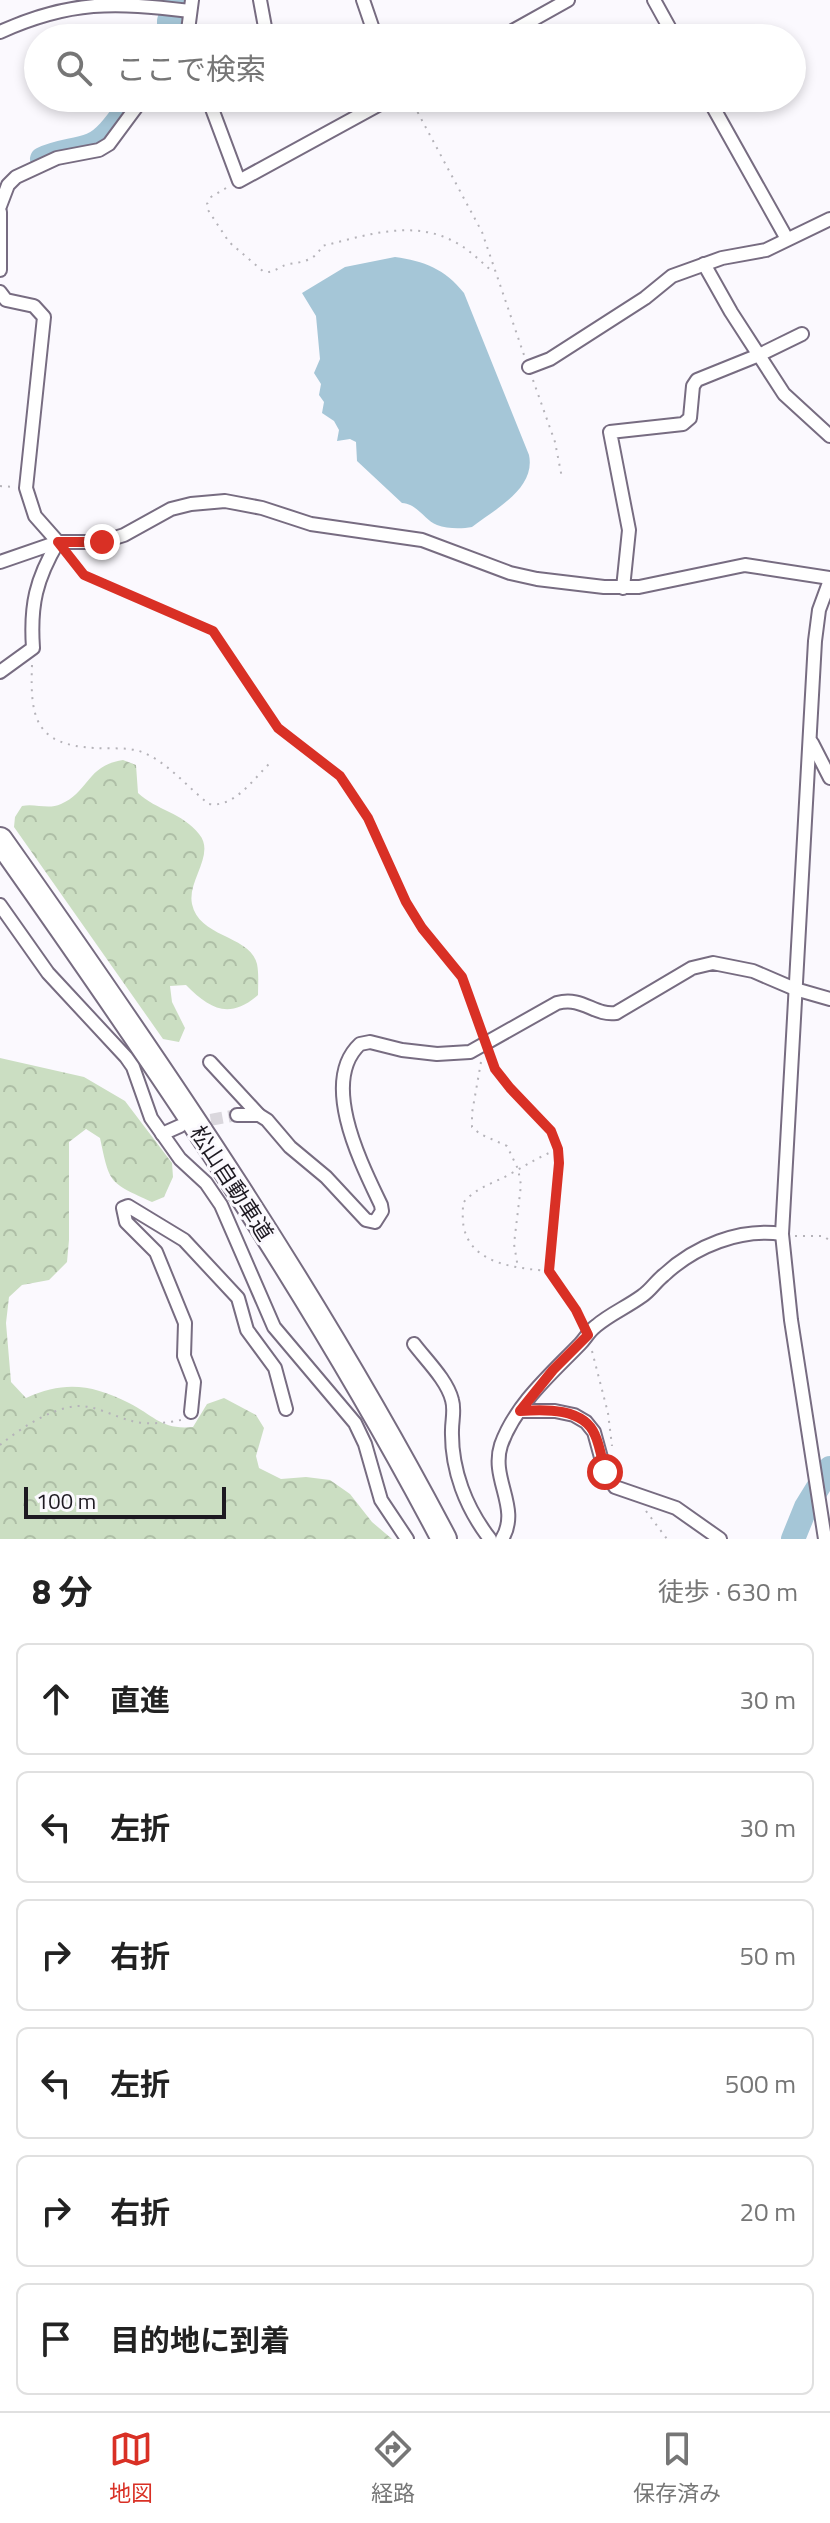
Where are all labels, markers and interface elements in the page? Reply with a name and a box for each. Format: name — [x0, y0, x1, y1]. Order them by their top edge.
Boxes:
search box — [24, 24, 806, 112]
icon: search — [52, 46, 96, 90]
text: ここで検索 — [116, 46, 266, 92]
route end — [84, 524, 120, 560]
street label: 松山自動車道 — [182, 1118, 282, 1248]
route start — [587, 1454, 623, 1490]
scale bar — [24, 1483, 226, 1519]
text: 100 m — [36, 1484, 96, 1518]
text: 8 分 — [32, 1565, 93, 1617]
text: 徒歩 · 630 m — [658, 1572, 798, 1611]
icon: ahead — [34, 1677, 78, 1721]
text: 直進 — [110, 1677, 170, 1723]
text: 30 m — [739, 1680, 796, 1719]
icon: left — [34, 1805, 78, 1849]
text: 左折 — [110, 1805, 170, 1851]
text: 30 m — [739, 1808, 796, 1847]
icon: right — [34, 1933, 78, 1977]
text: 右折 — [110, 1933, 170, 1979]
text: 50 m — [739, 1936, 796, 1975]
icon: left — [34, 2061, 78, 2105]
text: 左折 — [110, 2061, 170, 2107]
text: 500 m — [725, 2064, 796, 2103]
icon: right — [34, 2189, 78, 2233]
text: 右折 — [110, 2189, 170, 2235]
text: 20 m — [739, 2192, 796, 2231]
icon: arrive — [34, 2317, 78, 2361]
text: 目的地に到着 — [110, 2317, 290, 2363]
tab: 地図 — [109, 2427, 153, 2510]
tab: 経路 — [371, 2427, 415, 2510]
tab: 保存済み — [633, 2427, 721, 2510]

